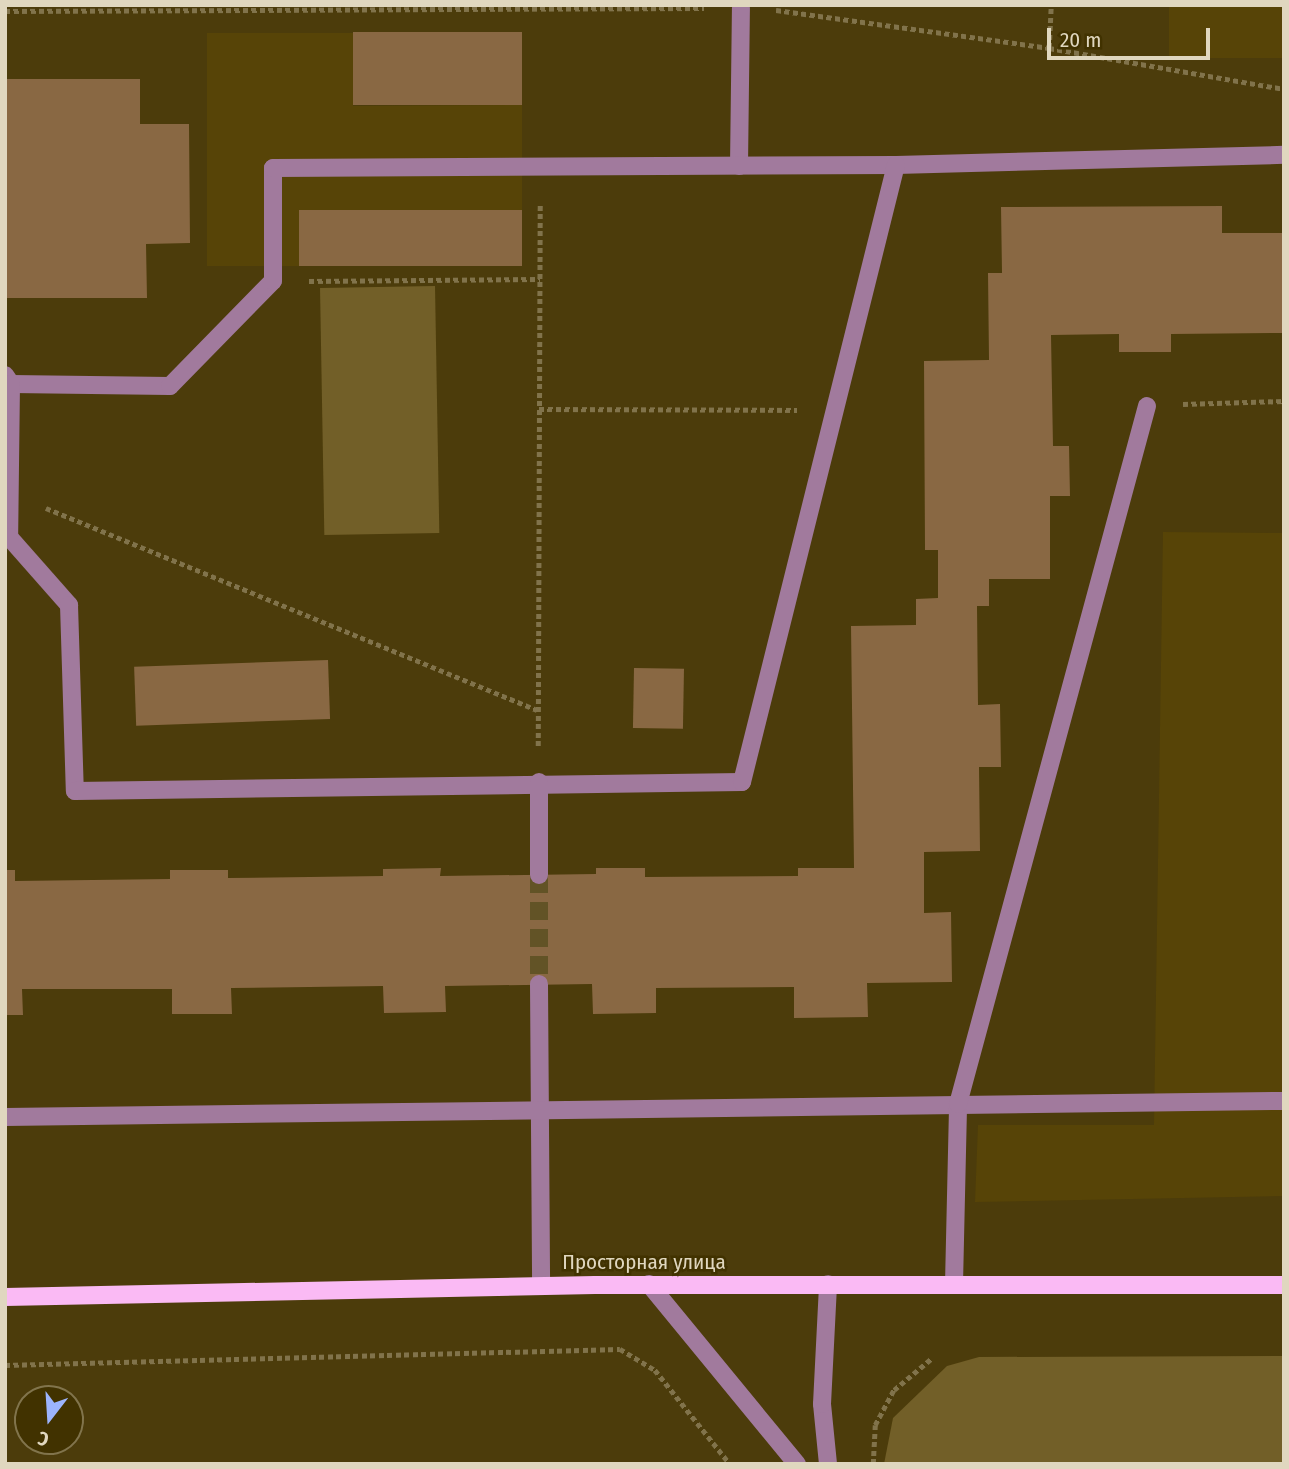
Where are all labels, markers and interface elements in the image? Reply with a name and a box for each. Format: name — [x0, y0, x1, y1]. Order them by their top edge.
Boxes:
scale bar — [1051, 14, 1214, 58]
text: 20 m — [1060, 27, 1101, 53]
street label: Просторная улица — [562, 1249, 726, 1275]
north arrow — [14, 1385, 84, 1455]
text: С — [35, 1426, 51, 1451]

